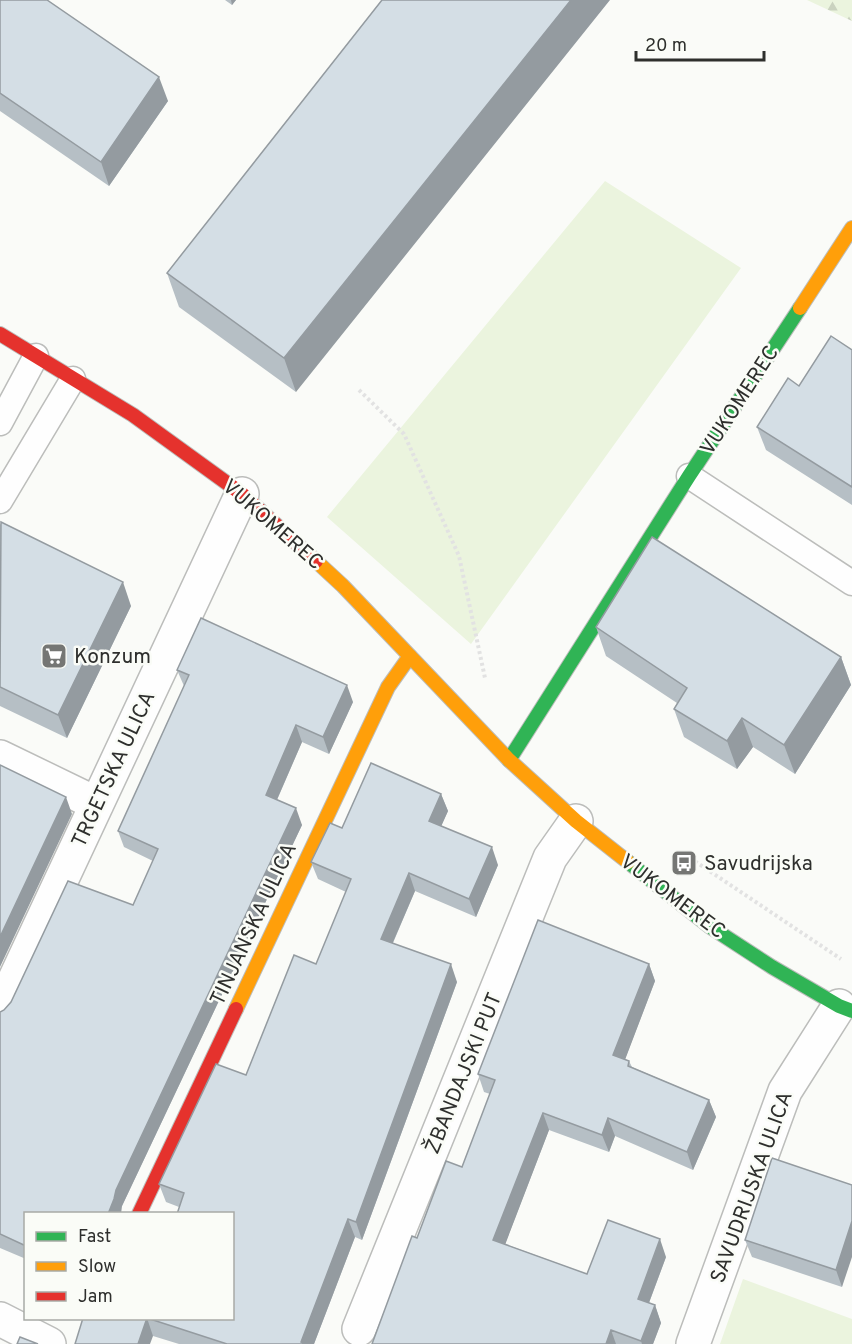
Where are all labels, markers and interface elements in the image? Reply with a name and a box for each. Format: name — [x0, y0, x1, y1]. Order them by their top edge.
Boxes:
scale bar — [636, 24, 764, 62]
text: 20 m — [645, 35, 687, 58]
street label: VUKOMEREC — [695, 341, 786, 461]
street label: VUKOMEREC — [216, 474, 328, 576]
supermarket icon: Konzum — [39, 641, 69, 671]
place label: Konzum — [74, 644, 151, 671]
street label: TRGETSKA ULICA — [66, 687, 162, 852]
street label: TINJANSKA ULICA — [205, 839, 304, 1010]
bus stop icon: Savudrijska — [669, 848, 699, 878]
street label: VUKOMEREC — [614, 849, 730, 946]
place label: Savudrijska — [704, 851, 813, 878]
street label: ŽBANDAJSKI PUT — [419, 989, 509, 1158]
street label: SAVUDRIJSKA ULICA — [705, 1088, 800, 1287]
legend — [24, 1212, 234, 1320]
text: Fast — [78, 1226, 111, 1249]
text: Slow — [78, 1256, 116, 1279]
text: Jam — [78, 1286, 113, 1309]

